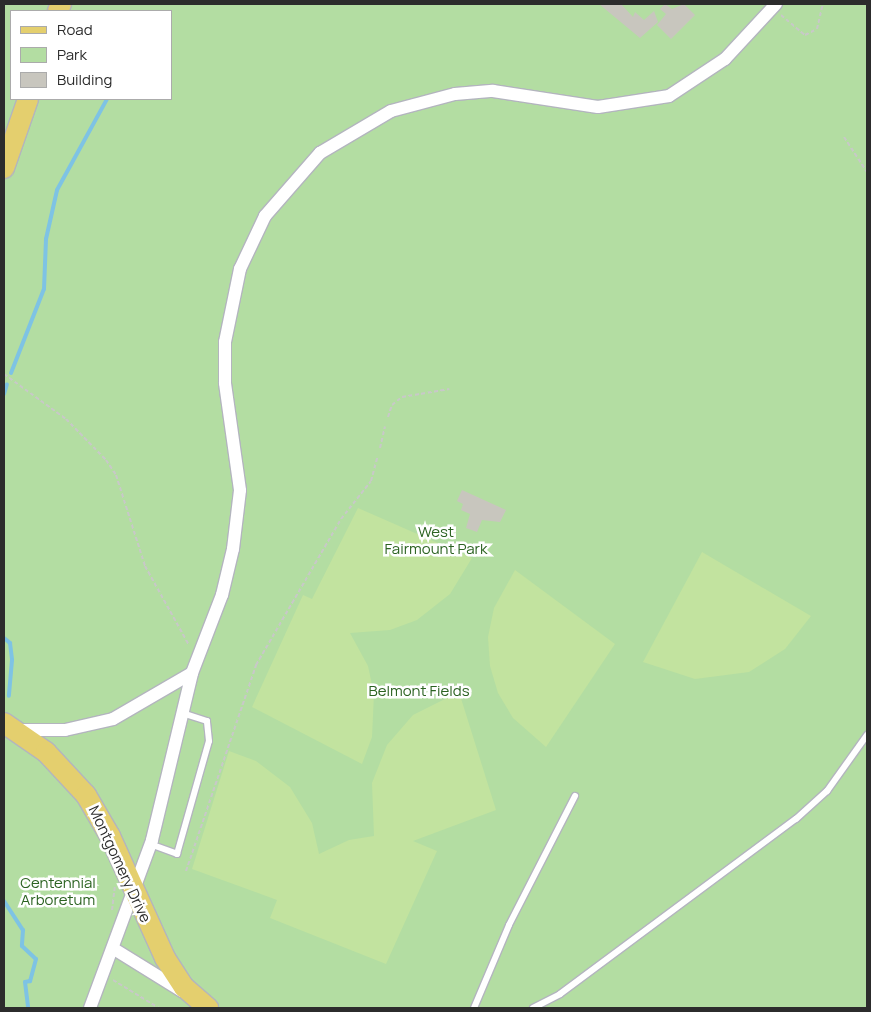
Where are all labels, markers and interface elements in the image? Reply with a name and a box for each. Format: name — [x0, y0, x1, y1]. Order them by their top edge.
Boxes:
legend — [10, 10, 172, 100]
text: Road — [57, 19, 93, 40]
text: Park — [57, 44, 87, 65]
text: Building — [57, 69, 112, 90]
park label: West Fairmount Park — [385, 522, 487, 557]
park label: Belmont Fields — [368, 682, 470, 700]
street label: Montgomery Drive — [85, 803, 155, 925]
park label: Centennial Arboretum — [20, 873, 96, 908]

